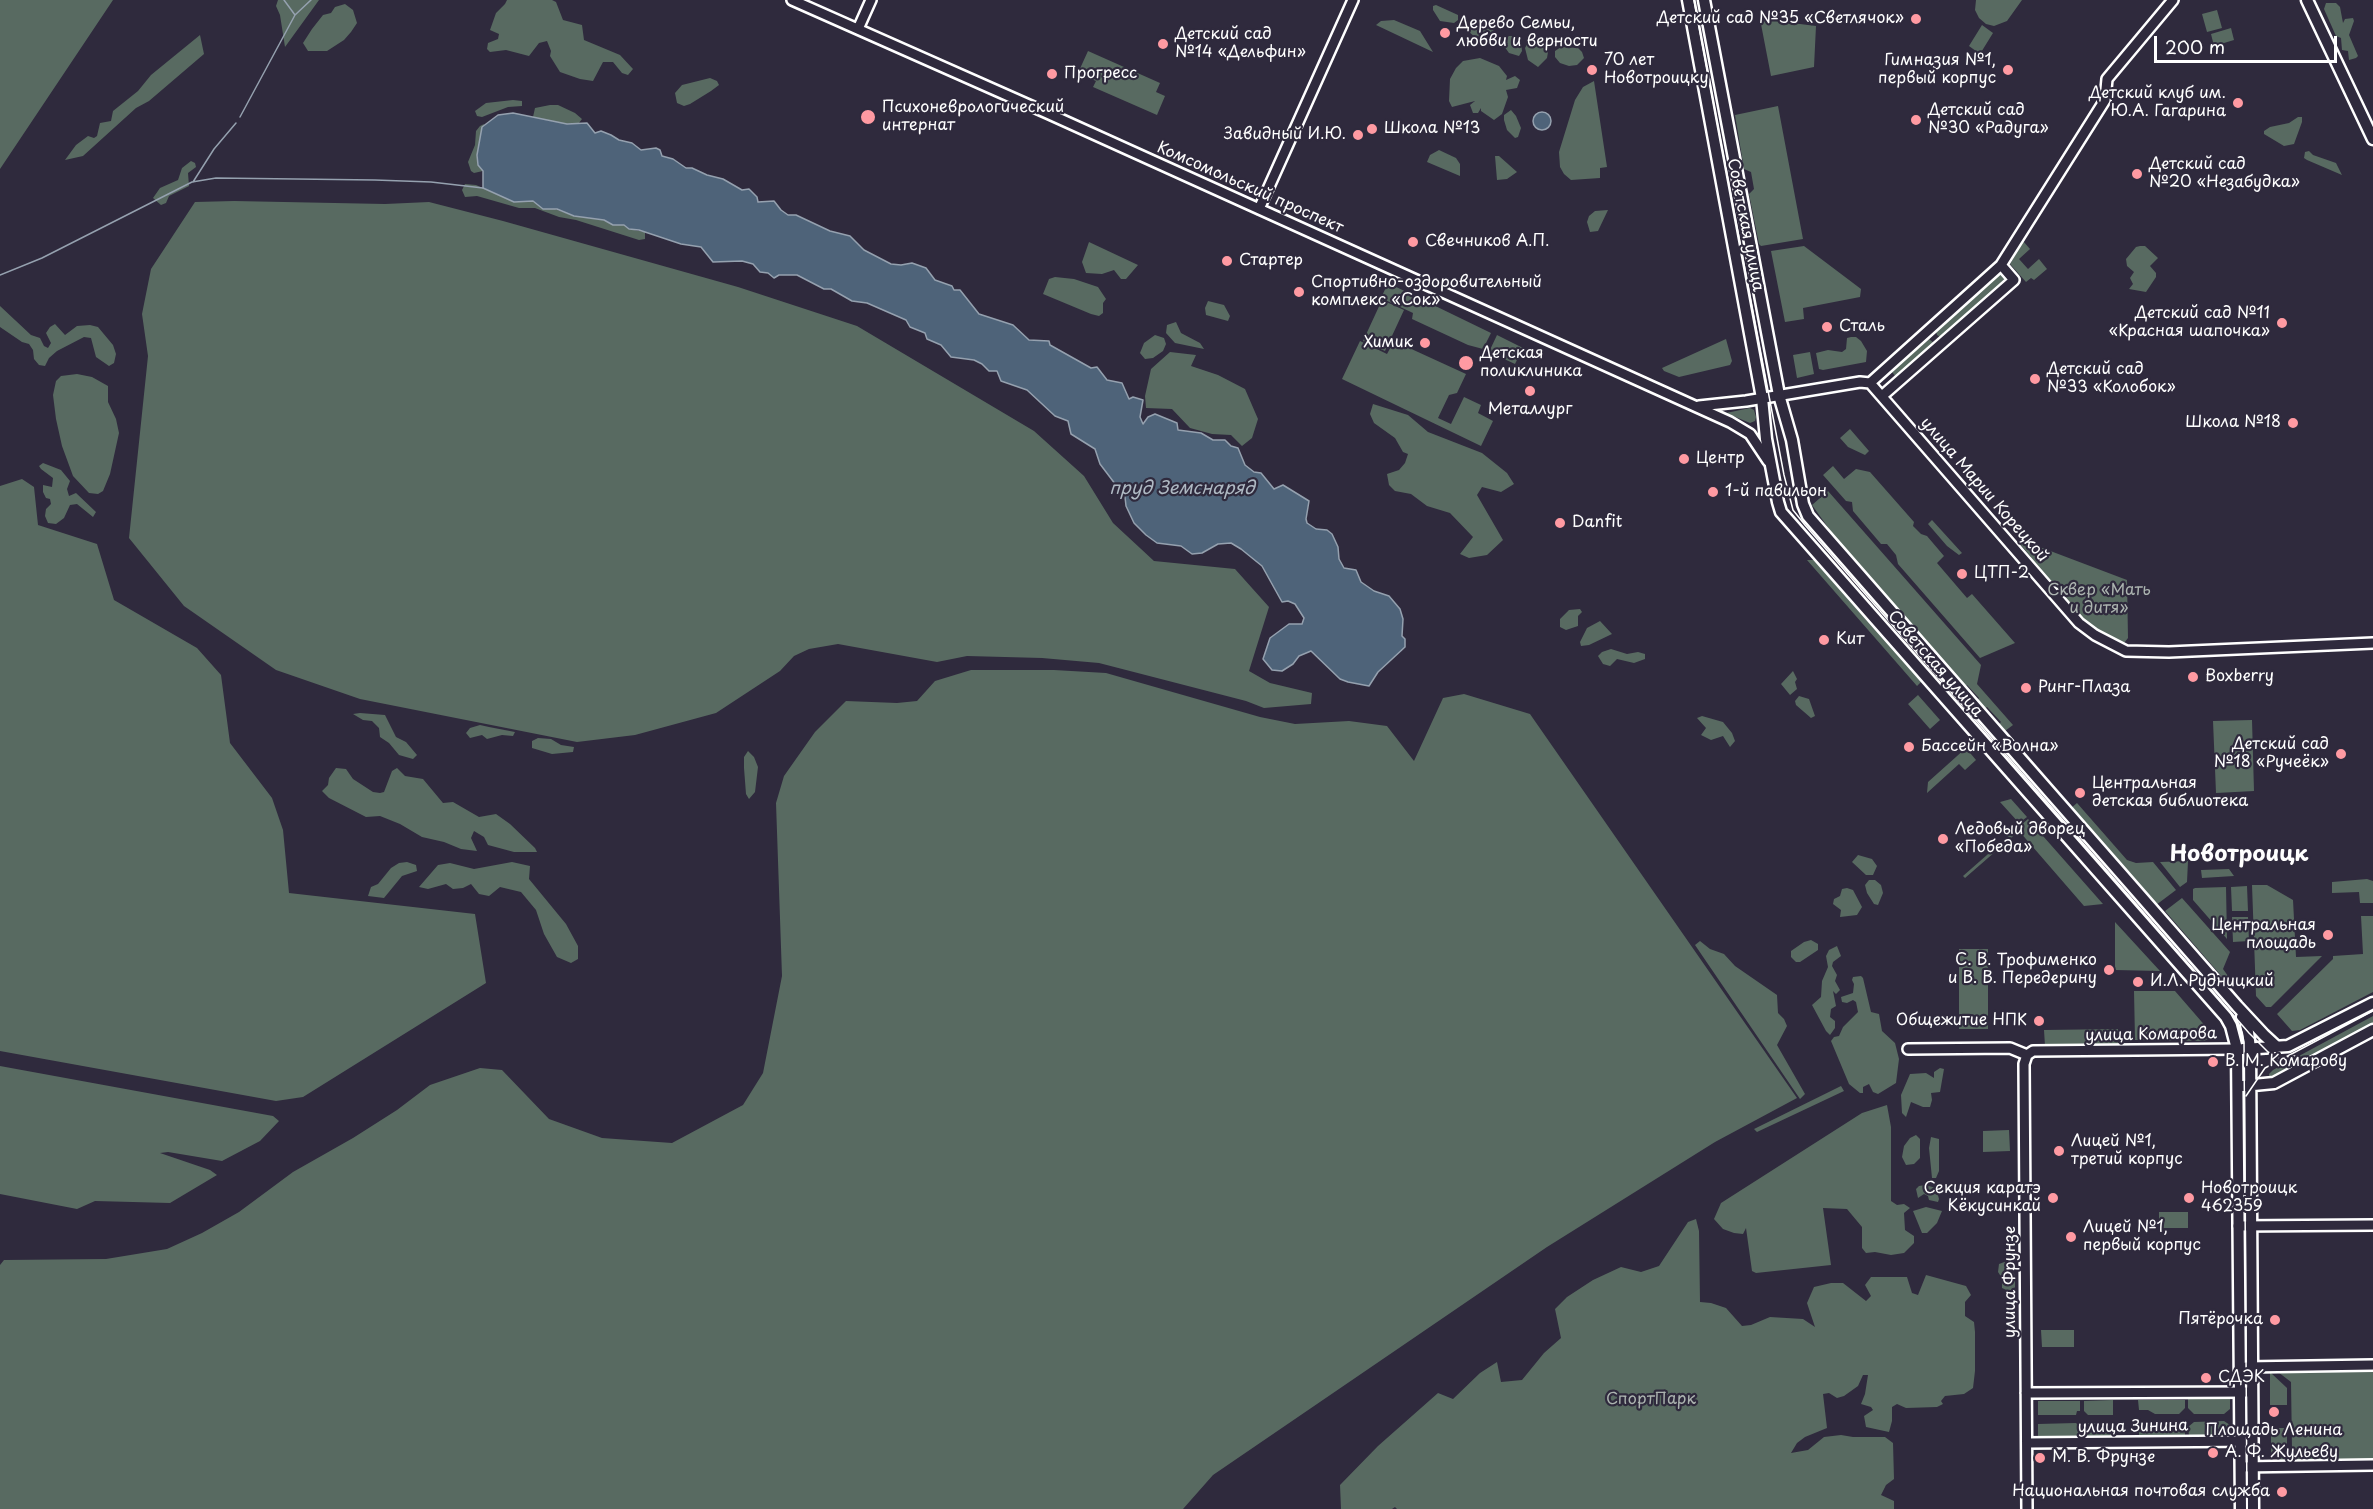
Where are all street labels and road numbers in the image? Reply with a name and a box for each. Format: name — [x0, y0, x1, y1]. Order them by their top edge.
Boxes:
street label: Комсомольский проспект — [1154, 138, 1346, 238]
street label: Советская улица — [1723, 157, 1767, 293]
street label: улица Марии Корецкой — [1916, 414, 2052, 566]
street label: Советская улица — [1883, 607, 1987, 721]
street label: улица Комарова — [2085, 1024, 2217, 1046]
street label: улица Фрунзе — [2001, 1226, 2021, 1338]
street label: улица Зинина — [2078, 1416, 2188, 1438]

